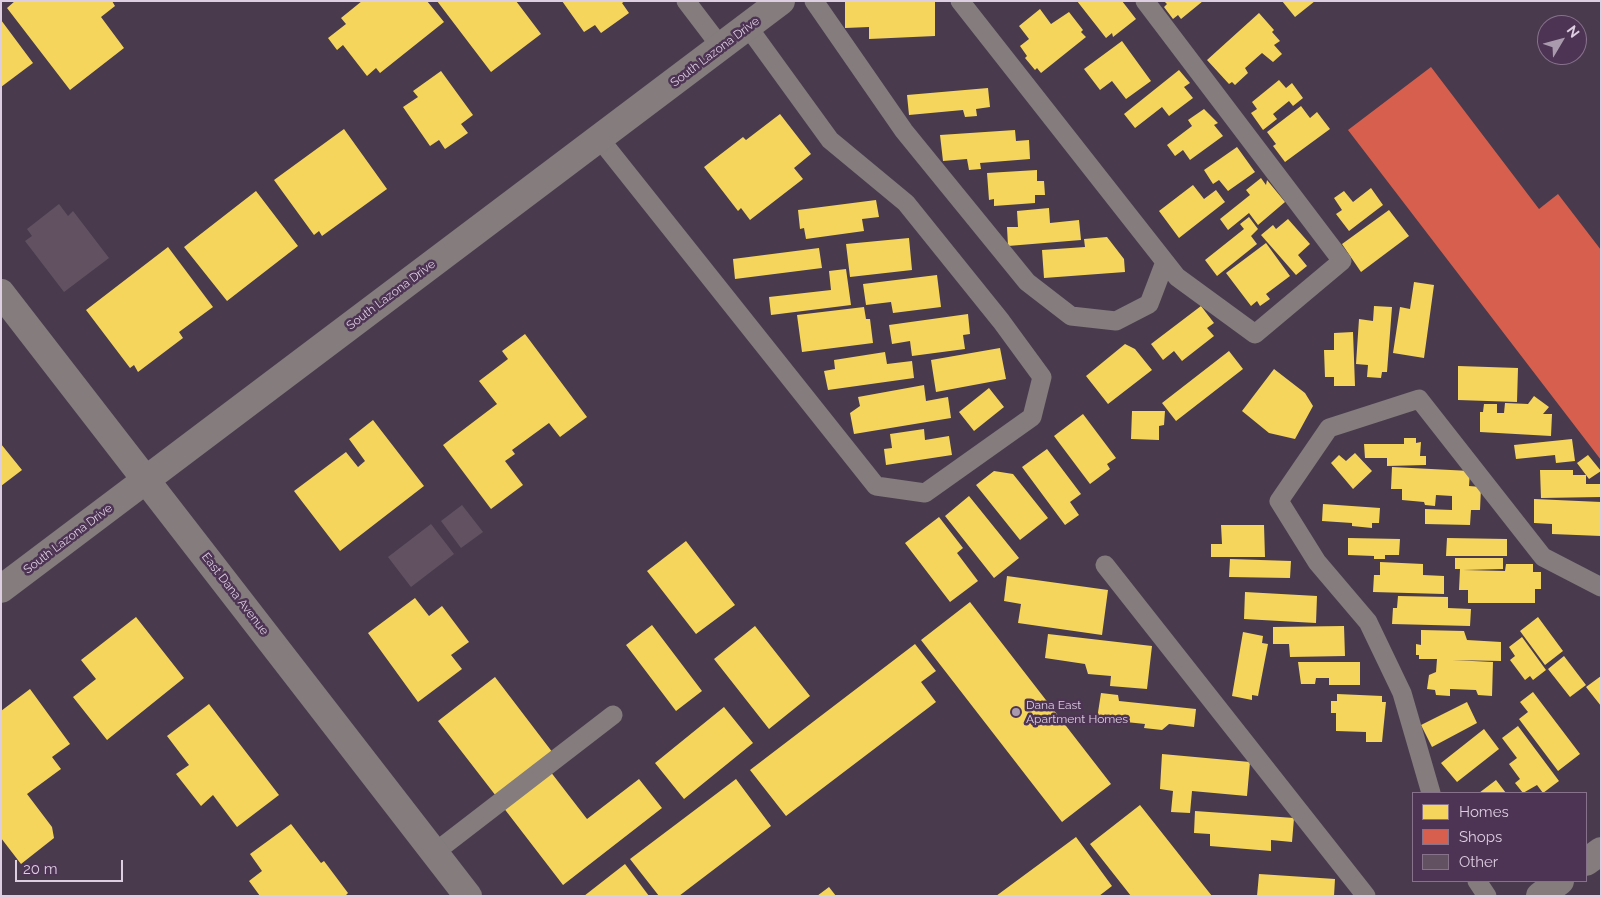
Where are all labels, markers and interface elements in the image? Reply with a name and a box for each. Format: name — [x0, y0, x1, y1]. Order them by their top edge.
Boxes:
street label: South Lazona Drive — [668, 14, 762, 90]
north arrow — [1537, 15, 1587, 65]
text: N — [1564, 22, 1583, 41]
street label: South Lazona Drive — [344, 257, 438, 333]
street label: South Lazona Drive — [21, 501, 115, 577]
street label: East Dana Avenue — [198, 550, 272, 638]
place label: Dana East Apartment Homes — [1026, 698, 1128, 726]
marker: Dana East Apartment Homes — [1010, 706, 1022, 718]
legend — [1412, 792, 1587, 882]
text: Homes — [1459, 803, 1509, 821]
text: Shops — [1459, 828, 1502, 846]
scale bar — [18, 850, 125, 882]
text: Other — [1459, 853, 1498, 871]
text: 20 m — [23, 860, 58, 878]

